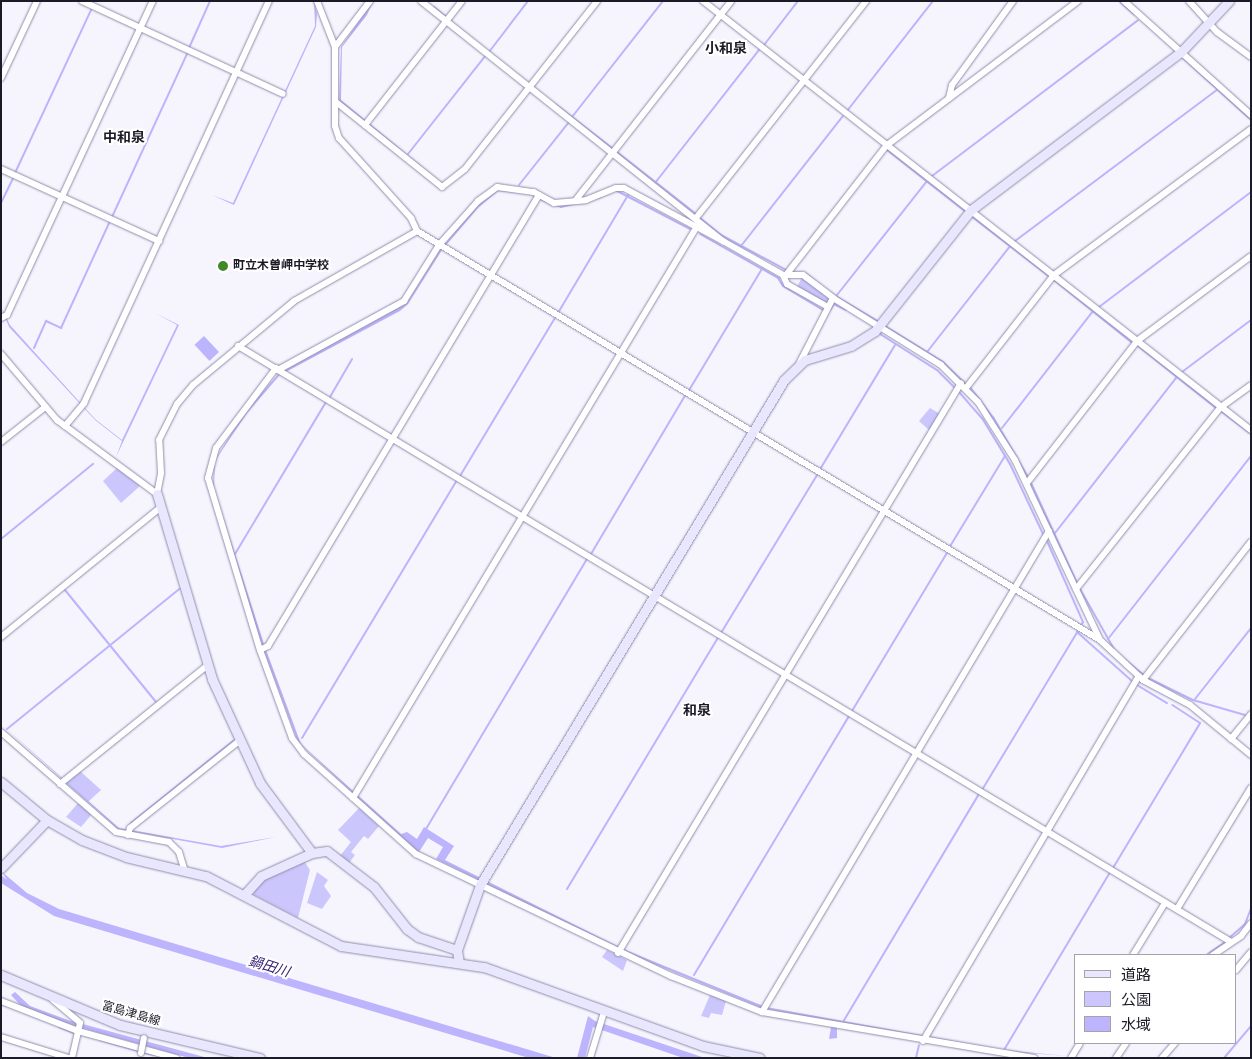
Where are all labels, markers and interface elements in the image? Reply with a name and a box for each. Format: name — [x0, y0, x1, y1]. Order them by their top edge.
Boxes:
district label: 小和泉 — [705, 41, 747, 57]
district label: 中和泉 — [103, 130, 145, 146]
place label: 町立木曽岬中学校 — [233, 259, 329, 273]
marker: 町立木曽岬中学校 — [217, 260, 229, 272]
district label: 和泉 — [683, 703, 711, 719]
water label: 鍋田川 — [246, 953, 292, 981]
legend — [1074, 954, 1237, 1044]
text: 道路 — [1121, 966, 1151, 984]
text: 公園 — [1121, 991, 1151, 1009]
street label: 富島津島線 — [100, 999, 162, 1029]
text: 水域 — [1121, 1016, 1151, 1034]

